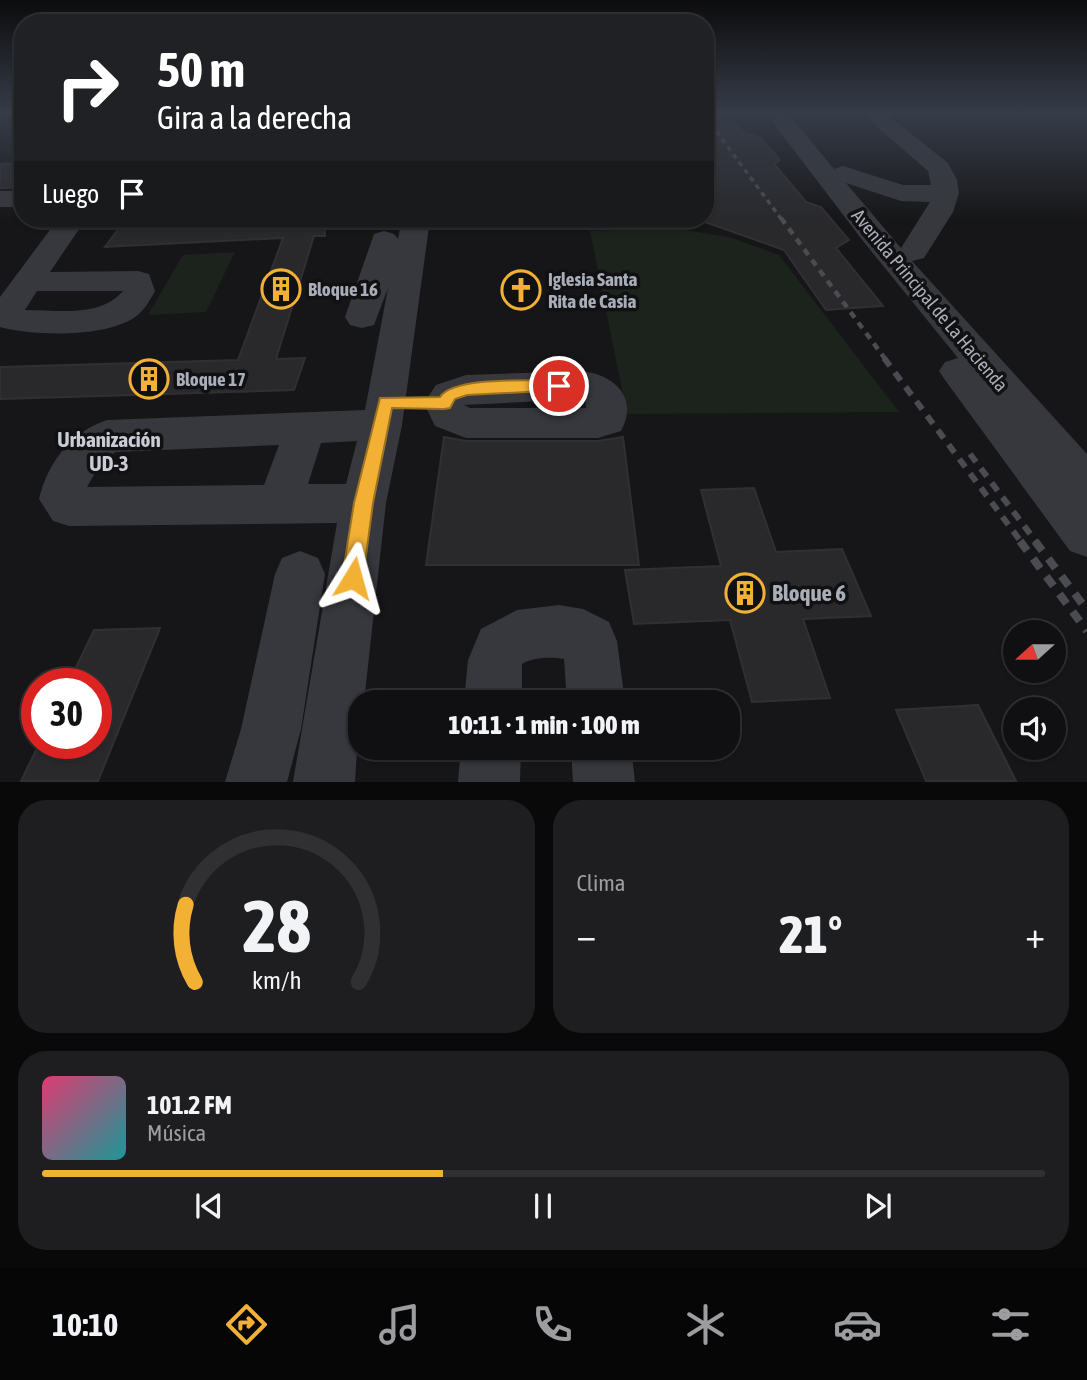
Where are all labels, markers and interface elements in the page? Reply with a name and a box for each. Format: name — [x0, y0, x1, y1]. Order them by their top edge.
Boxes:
text: 50 m — [157, 41, 245, 97]
icon: right — [42, 42, 133, 133]
text: Gira a la derecha — [157, 99, 352, 136]
icon: arrive — [113, 175, 151, 213]
text: Luego — [42, 179, 99, 209]
street label: Avenida Principal de La Hacienda — [847, 204, 1013, 396]
building icon: Bloque 16 — [260, 268, 302, 310]
place label: Iglesia Santa Rita de Casia — [548, 268, 638, 312]
church icon: Iglesia Santa Rita de Casia — [500, 269, 542, 311]
place label: Bloque 16 — [308, 278, 378, 300]
pin — [529, 356, 589, 416]
building icon: Bloque 17 — [128, 358, 170, 400]
icon: arrive — [540, 367, 578, 405]
place label: Bloque 17 — [176, 368, 246, 390]
district label: Urbanización UD-3 — [57, 427, 161, 475]
position arrow — [316, 541, 390, 615]
building icon: Bloque 6 — [724, 572, 766, 614]
place label: Bloque 6 — [772, 580, 846, 606]
north arrow — [1003, 620, 1066, 682]
map controls — [1003, 620, 1066, 760]
speed limit sign: 30 — [21, 668, 112, 759]
button: sound — [1003, 697, 1066, 760]
text: 10:11 · 1 min · 100 m — [448, 710, 640, 740]
text: Clima — [577, 870, 626, 896]
text: 28 — [242, 885, 310, 968]
text: 21° — [779, 904, 842, 964]
text: − — [577, 913, 596, 956]
text: + — [1025, 913, 1045, 956]
text: km/h — [251, 966, 301, 994]
text: 101.2 FM — [147, 1090, 232, 1120]
text: Música — [147, 1120, 206, 1146]
icon: previous — [190, 1187, 228, 1225]
icon: pause — [524, 1187, 562, 1225]
icon: next — [859, 1187, 897, 1225]
icon: directions — [222, 1300, 271, 1349]
icon: music — [375, 1300, 424, 1349]
icon: phone — [528, 1300, 577, 1349]
icon: climate — [681, 1300, 730, 1349]
icon: car — [833, 1300, 882, 1349]
icon: filters — [986, 1300, 1035, 1349]
text: 10:10 — [52, 1306, 118, 1343]

